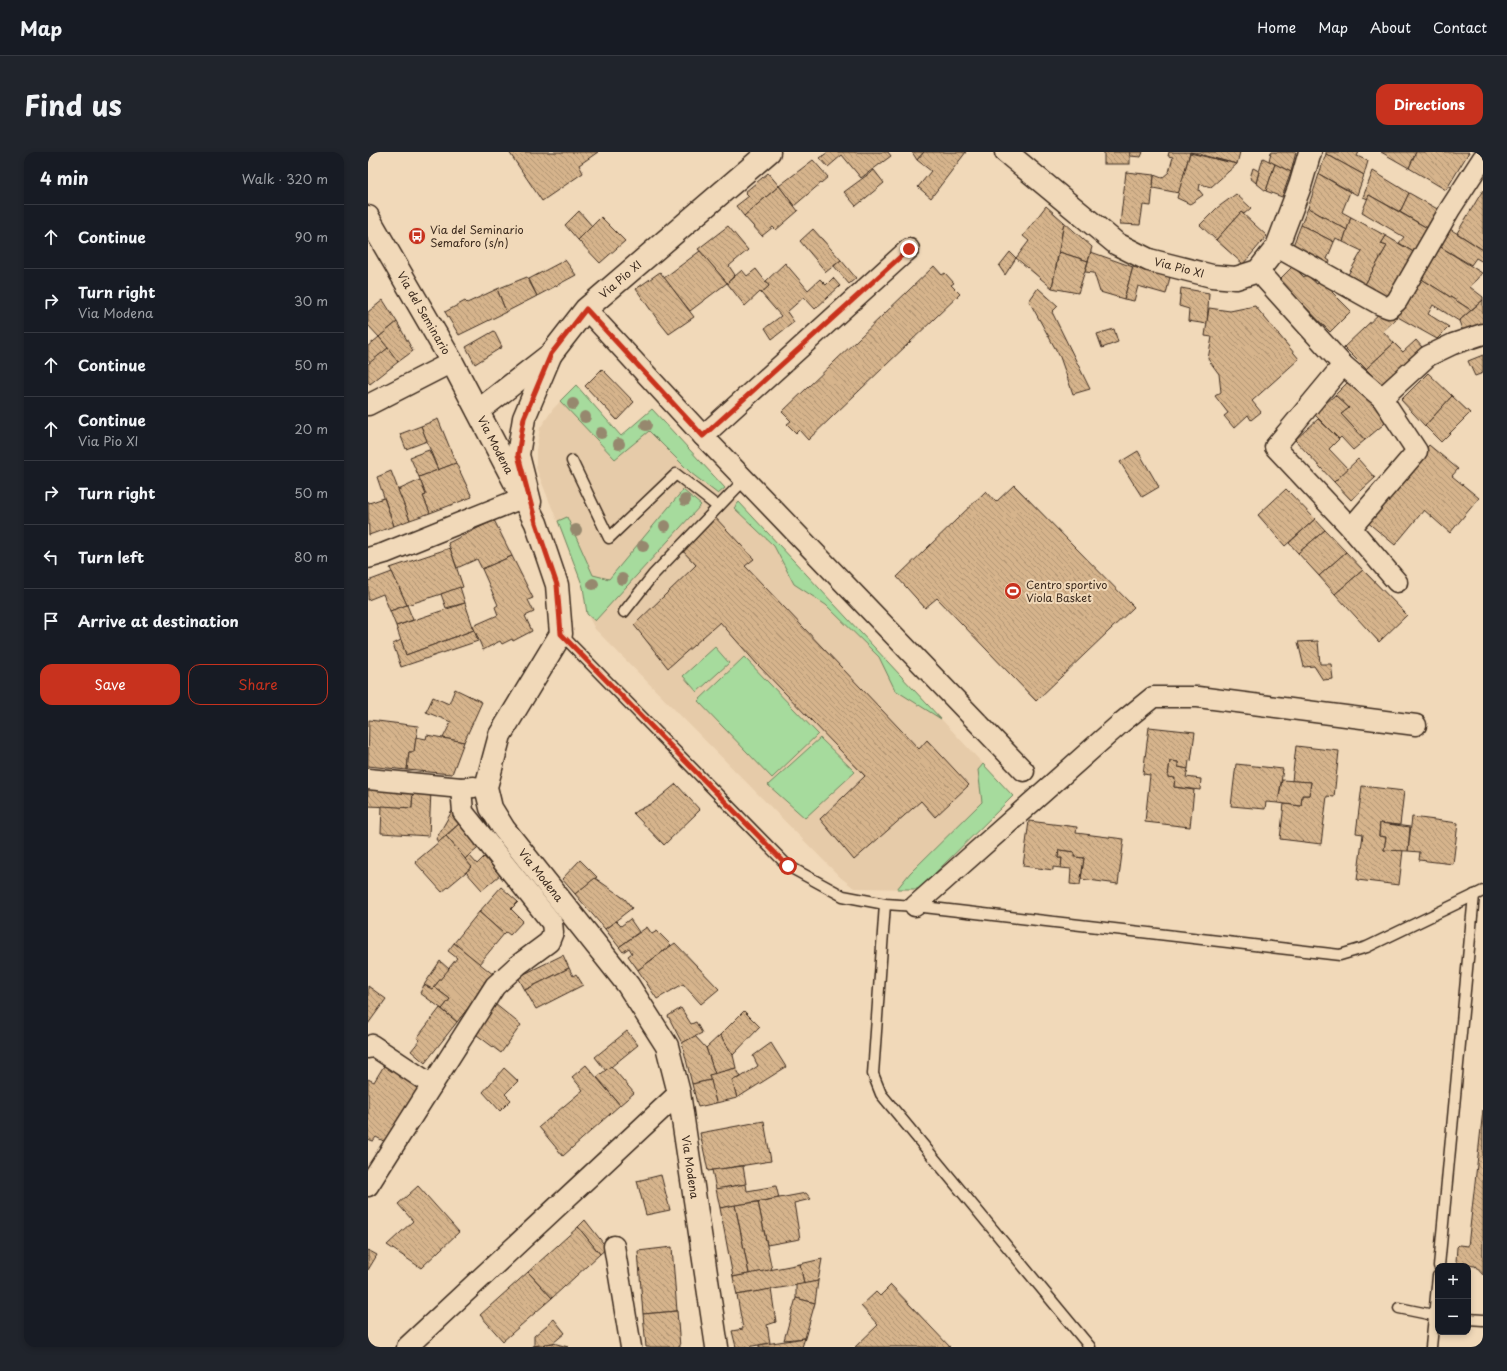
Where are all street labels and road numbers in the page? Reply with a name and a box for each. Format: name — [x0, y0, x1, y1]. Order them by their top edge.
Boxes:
street label: Via Pio XI — [1152, 253, 1206, 282]
street label: Via Pio XI — [595, 256, 645, 302]
street label: Via del Seminario — [393, 268, 455, 358]
street label: Via Modena — [473, 412, 518, 478]
street label: Via Modena — [515, 845, 568, 906]
street label: Via Modena — [677, 1134, 704, 1201]

